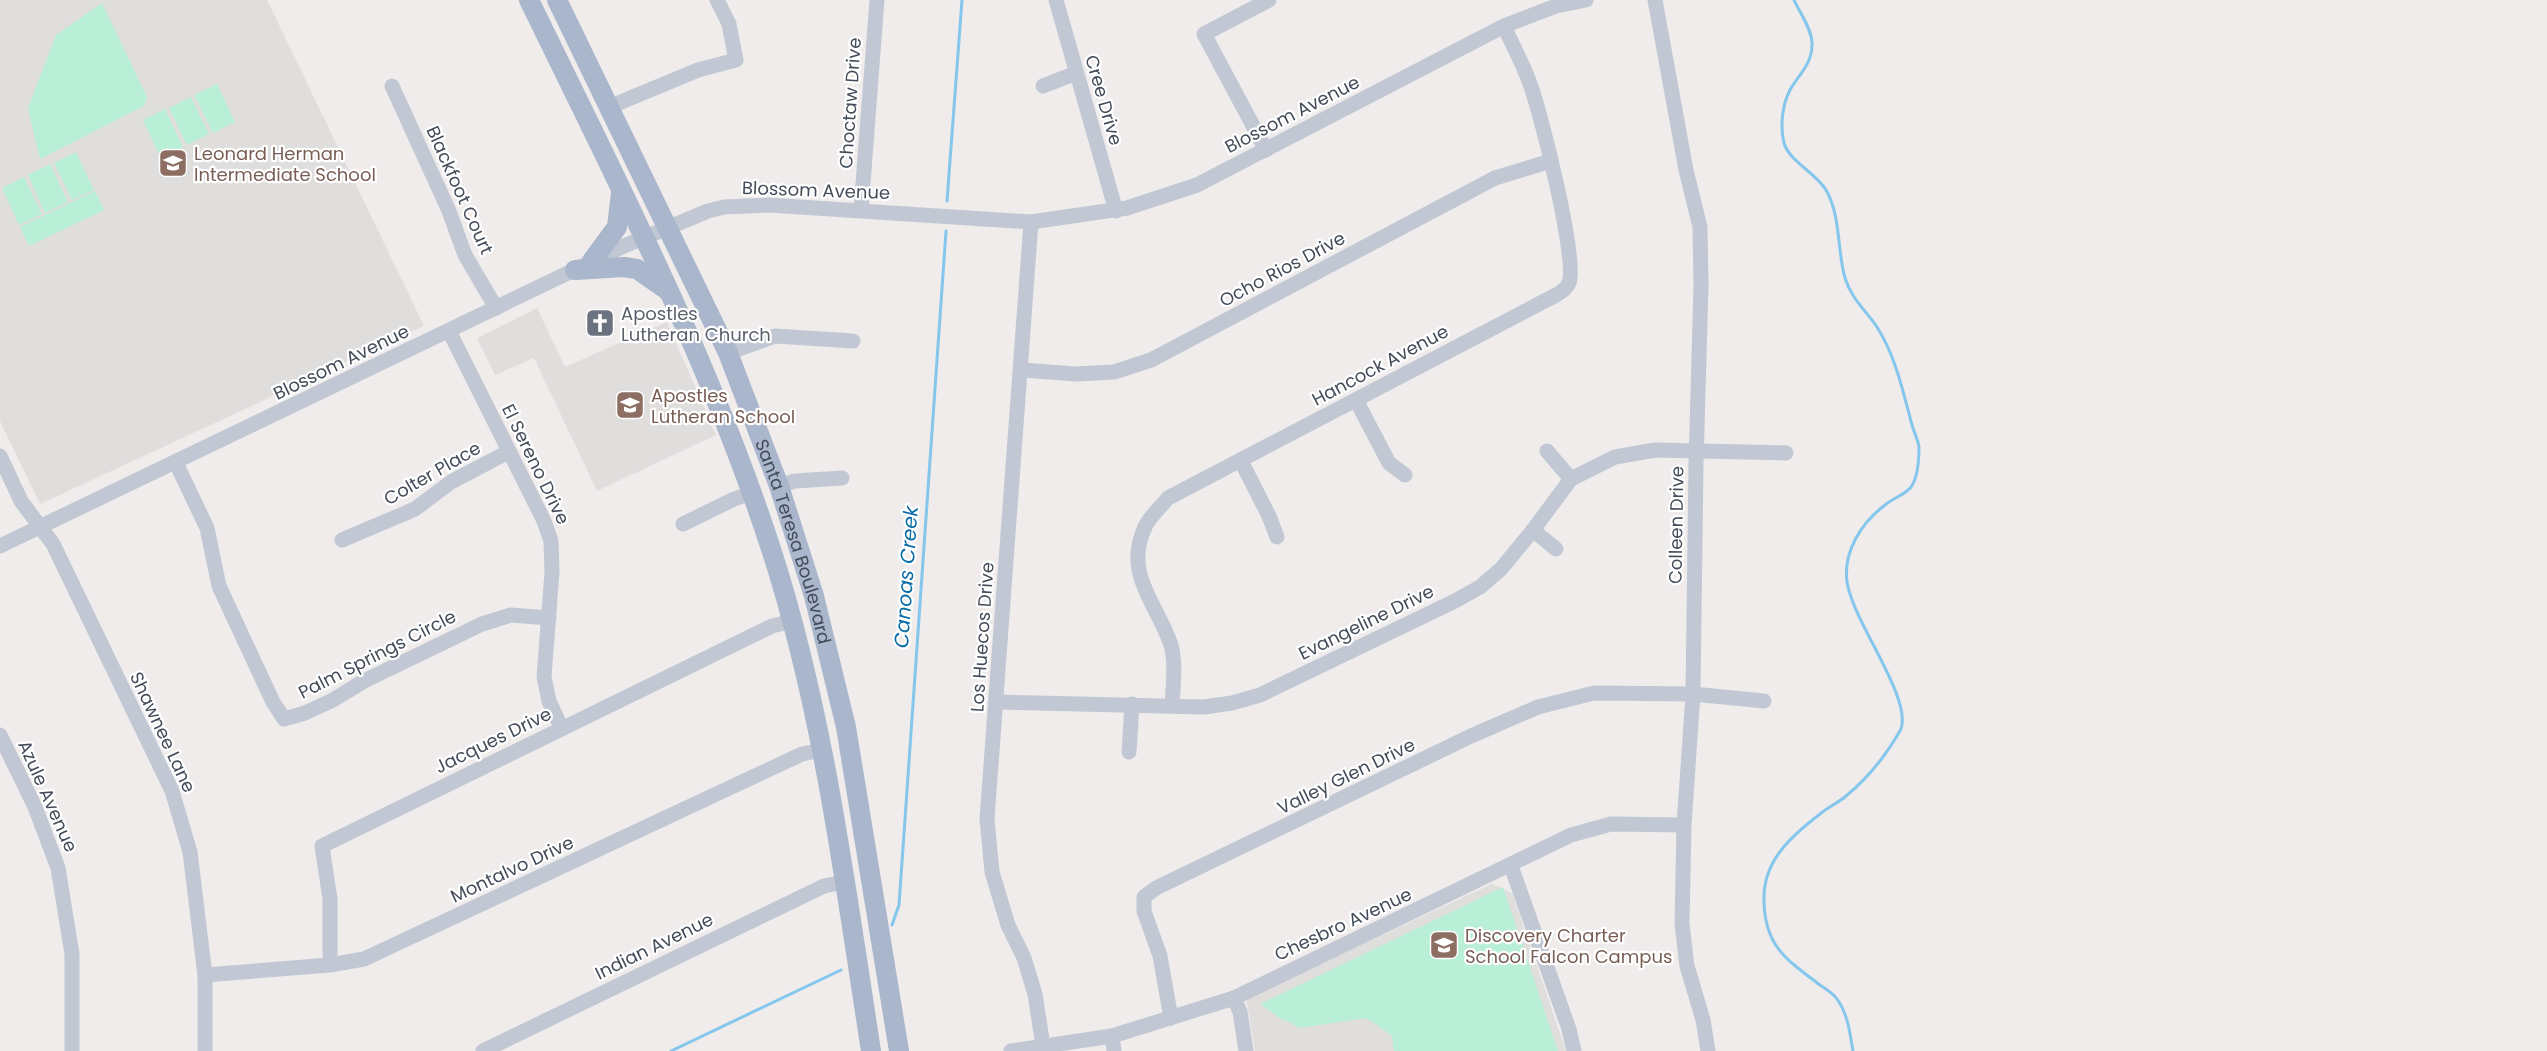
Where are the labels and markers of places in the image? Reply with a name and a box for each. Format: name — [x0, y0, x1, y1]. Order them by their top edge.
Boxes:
place label: Leonard Herman Intermediate School — [194, 141, 376, 187]
school or university icon: Leonard Herman Intermediate School — [157, 147, 189, 179]
place label: Apostles Lutheran Church — [621, 301, 771, 347]
church icon: Apostles Lutheran Church — [584, 307, 616, 339]
place label: Apostles Lutheran School — [651, 383, 795, 429]
school or university icon: Apostles Lutheran School — [614, 389, 646, 421]
place label: Discovery Charter School Falcon Campus — [1465, 923, 1672, 969]
school or university icon: Discovery Charter School Falcon Campus — [1428, 929, 1460, 961]

